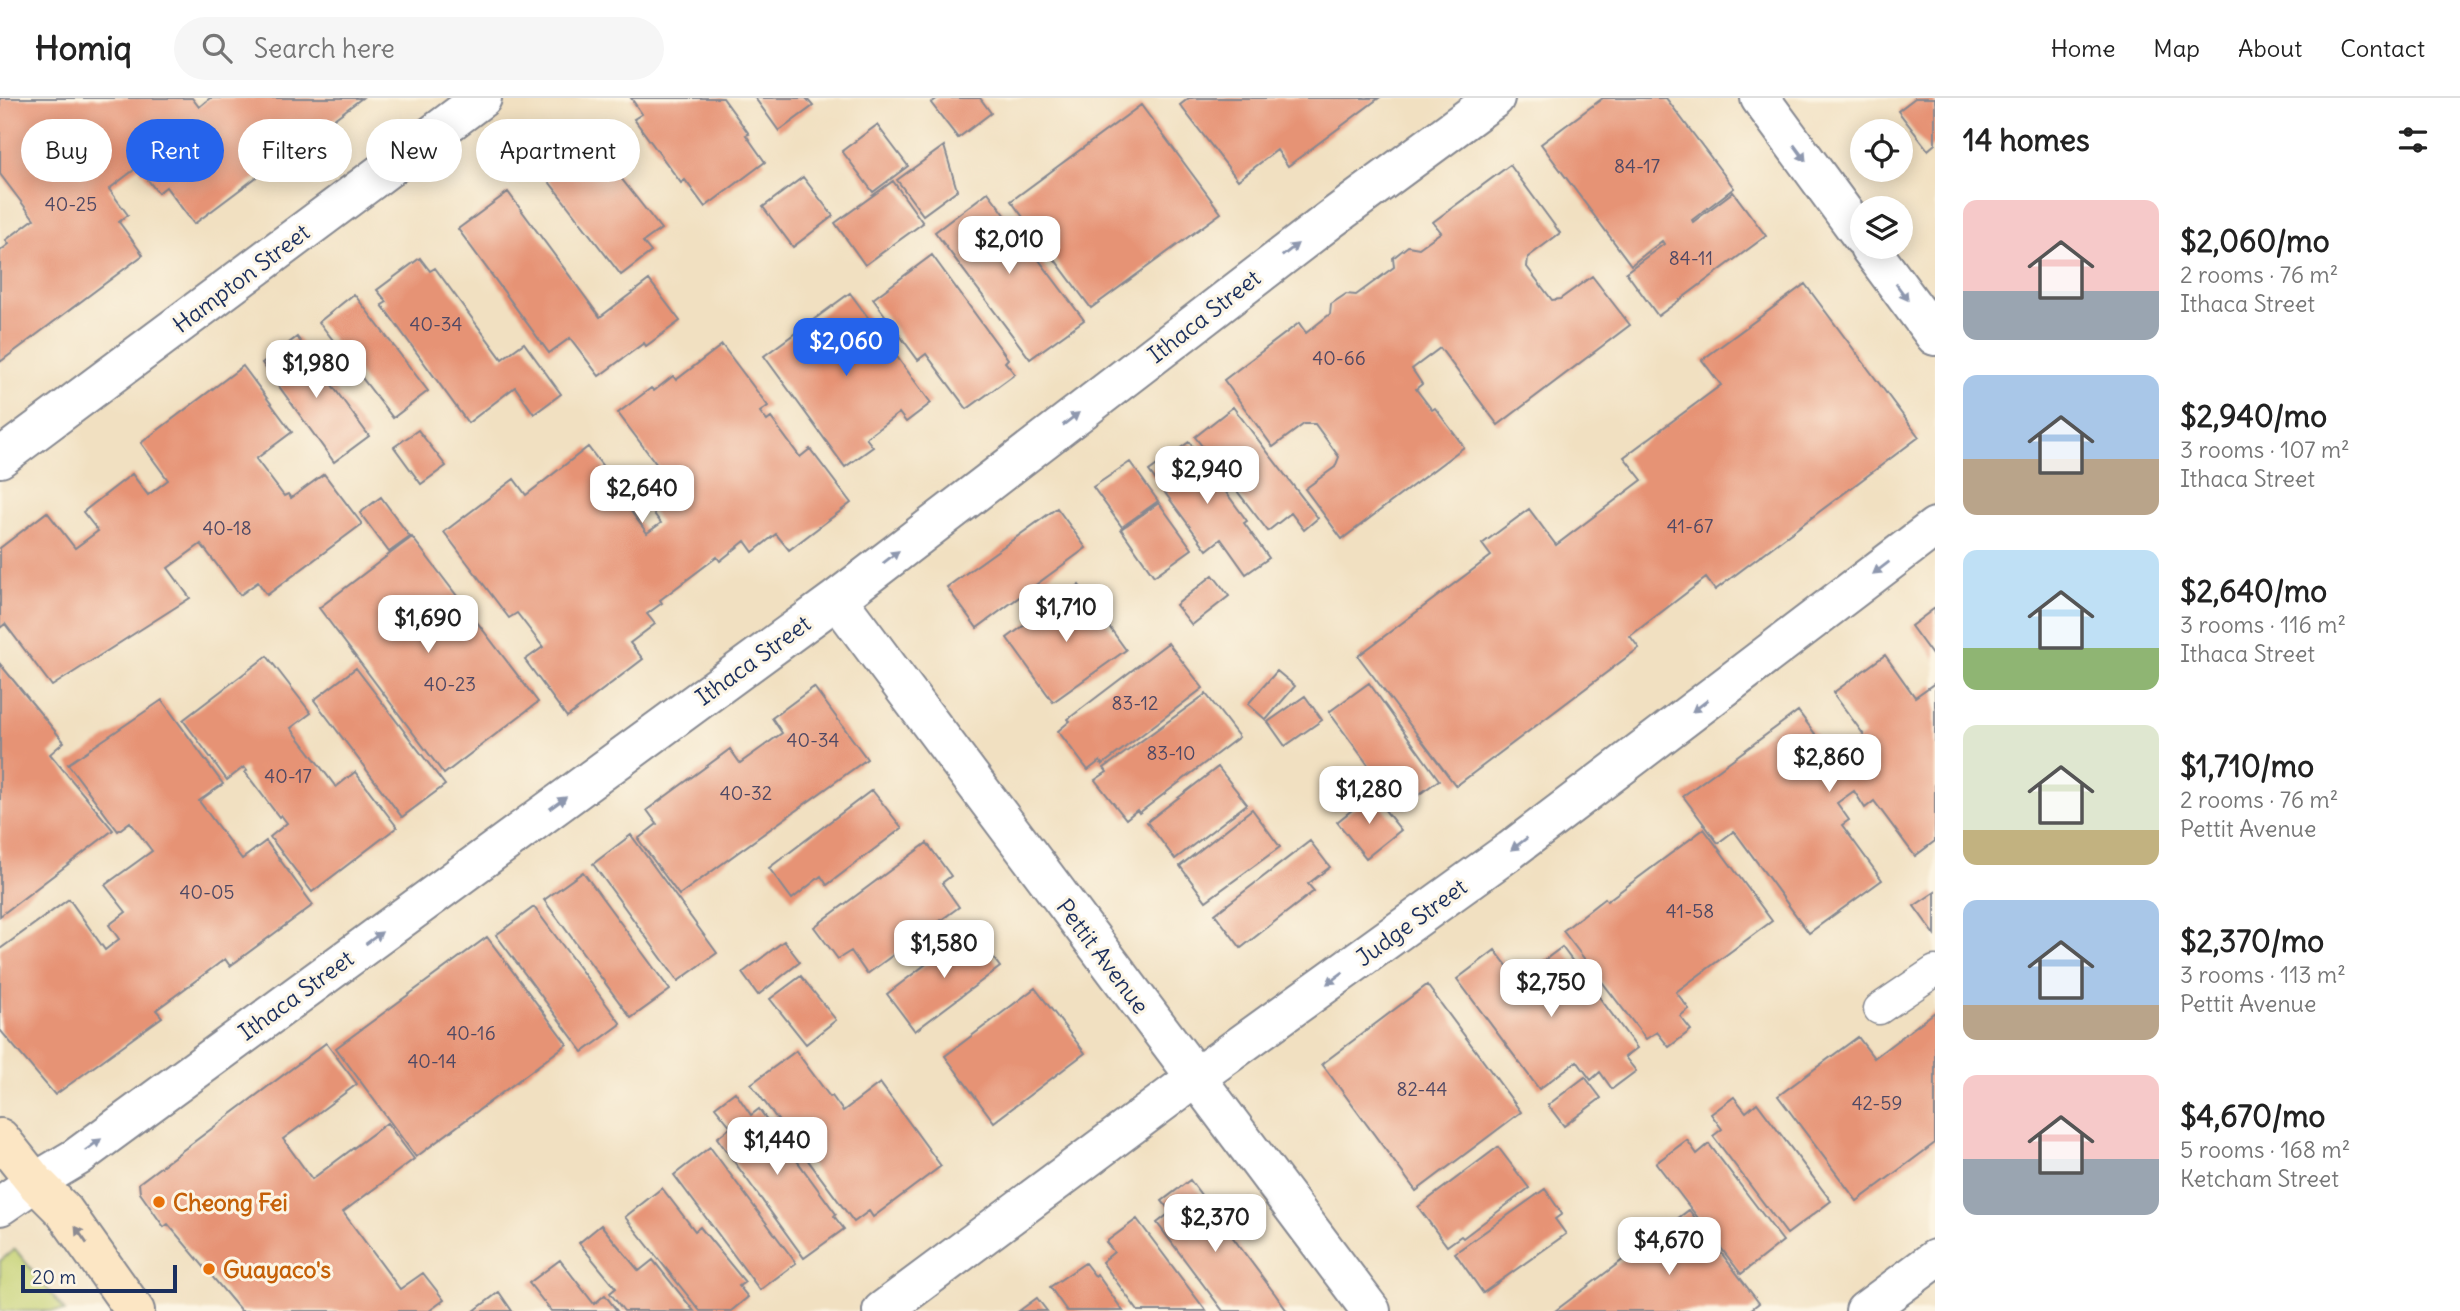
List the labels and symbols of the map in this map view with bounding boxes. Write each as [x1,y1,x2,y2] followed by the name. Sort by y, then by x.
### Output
[1793,144,1807,162] one-way arrow
[1614,154,1660,178] house number: 84-17
[45,192,97,216] house number: 40-25
[952,216,1066,276] pin: $2,010
[167,217,315,339] street label: Hampton Street
[1281,243,1300,257] one-way arrow
[1669,246,1713,270] house number: 84-11
[1142,263,1266,369] street label: Ithaca Street
[1895,282,1909,301] one-way arrow
[409,312,463,336] house number: 40-34
[789,318,903,378] pin: $2,060
[259,341,373,400] pin: $1,980
[1312,346,1366,370] house number: 40-66
[1062,412,1080,426] one-way arrow
[1150,446,1264,506] pin: $2,940
[585,466,699,525] pin: $2,640
[1667,514,1713,538] house number: 41-67
[202,516,252,540] house number: 40-18
[881,550,899,565] one-way arrow
[1871,561,1890,575] one-way arrow
[1009,584,1123,644] pin: $1,710
[371,596,485,655] pin: $1,690
[690,608,816,711] street label: Ithaca Street
[424,672,476,696] house number: 40-23
[1112,691,1158,715] house number: 83-12
[1691,699,1709,713] one-way arrow
[786,728,840,752] house number: 40-34
[1772,734,1886,794] pin: $2,860
[1146,741,1196,765] house number: 83-10
[264,764,312,788] house number: 40-17
[1312,766,1426,826] pin: $1,280
[720,781,772,805] house number: 40-32
[549,796,567,810] one-way arrow
[1510,837,1528,851] one-way arrow
[1350,872,1473,972] street label: Judge Street
[179,880,235,904] house number: 40-05
[1050,893,1156,1019] street label: Pettit Avenue
[1666,899,1714,923] house number: 41-58
[887,920,1001,980] pin: $1,580
[365,930,383,945] one-way arrow
[233,943,359,1046] street label: Ithaca Street
[1494,960,1608,1019] pin: $2,750
[1326,970,1344,984] one-way arrow
[446,1021,496,1045] house number: 40-16
[407,1049,457,1073] house number: 40-14
[1397,1077,1447,1101] house number: 82-44
[1852,1091,1902,1115] house number: 42-59
[720,1118,834,1177] pin: $1,440
[84,1139,102,1153] one-way arrow
[173,1188,288,1217] place label: Cheong Fei
[151,1194,167,1210] marker: Cheong Fei
[1158,1194,1272,1254] pin: $2,370
[1612,1218,1726,1277] pin: $4,670
[74,1226,88,1244] one-way arrow
[223,1255,331,1284] place label: Guayaco's
[201,1261,217,1277] marker: Guayaco's
[21,1262,177,1294] scale bar

